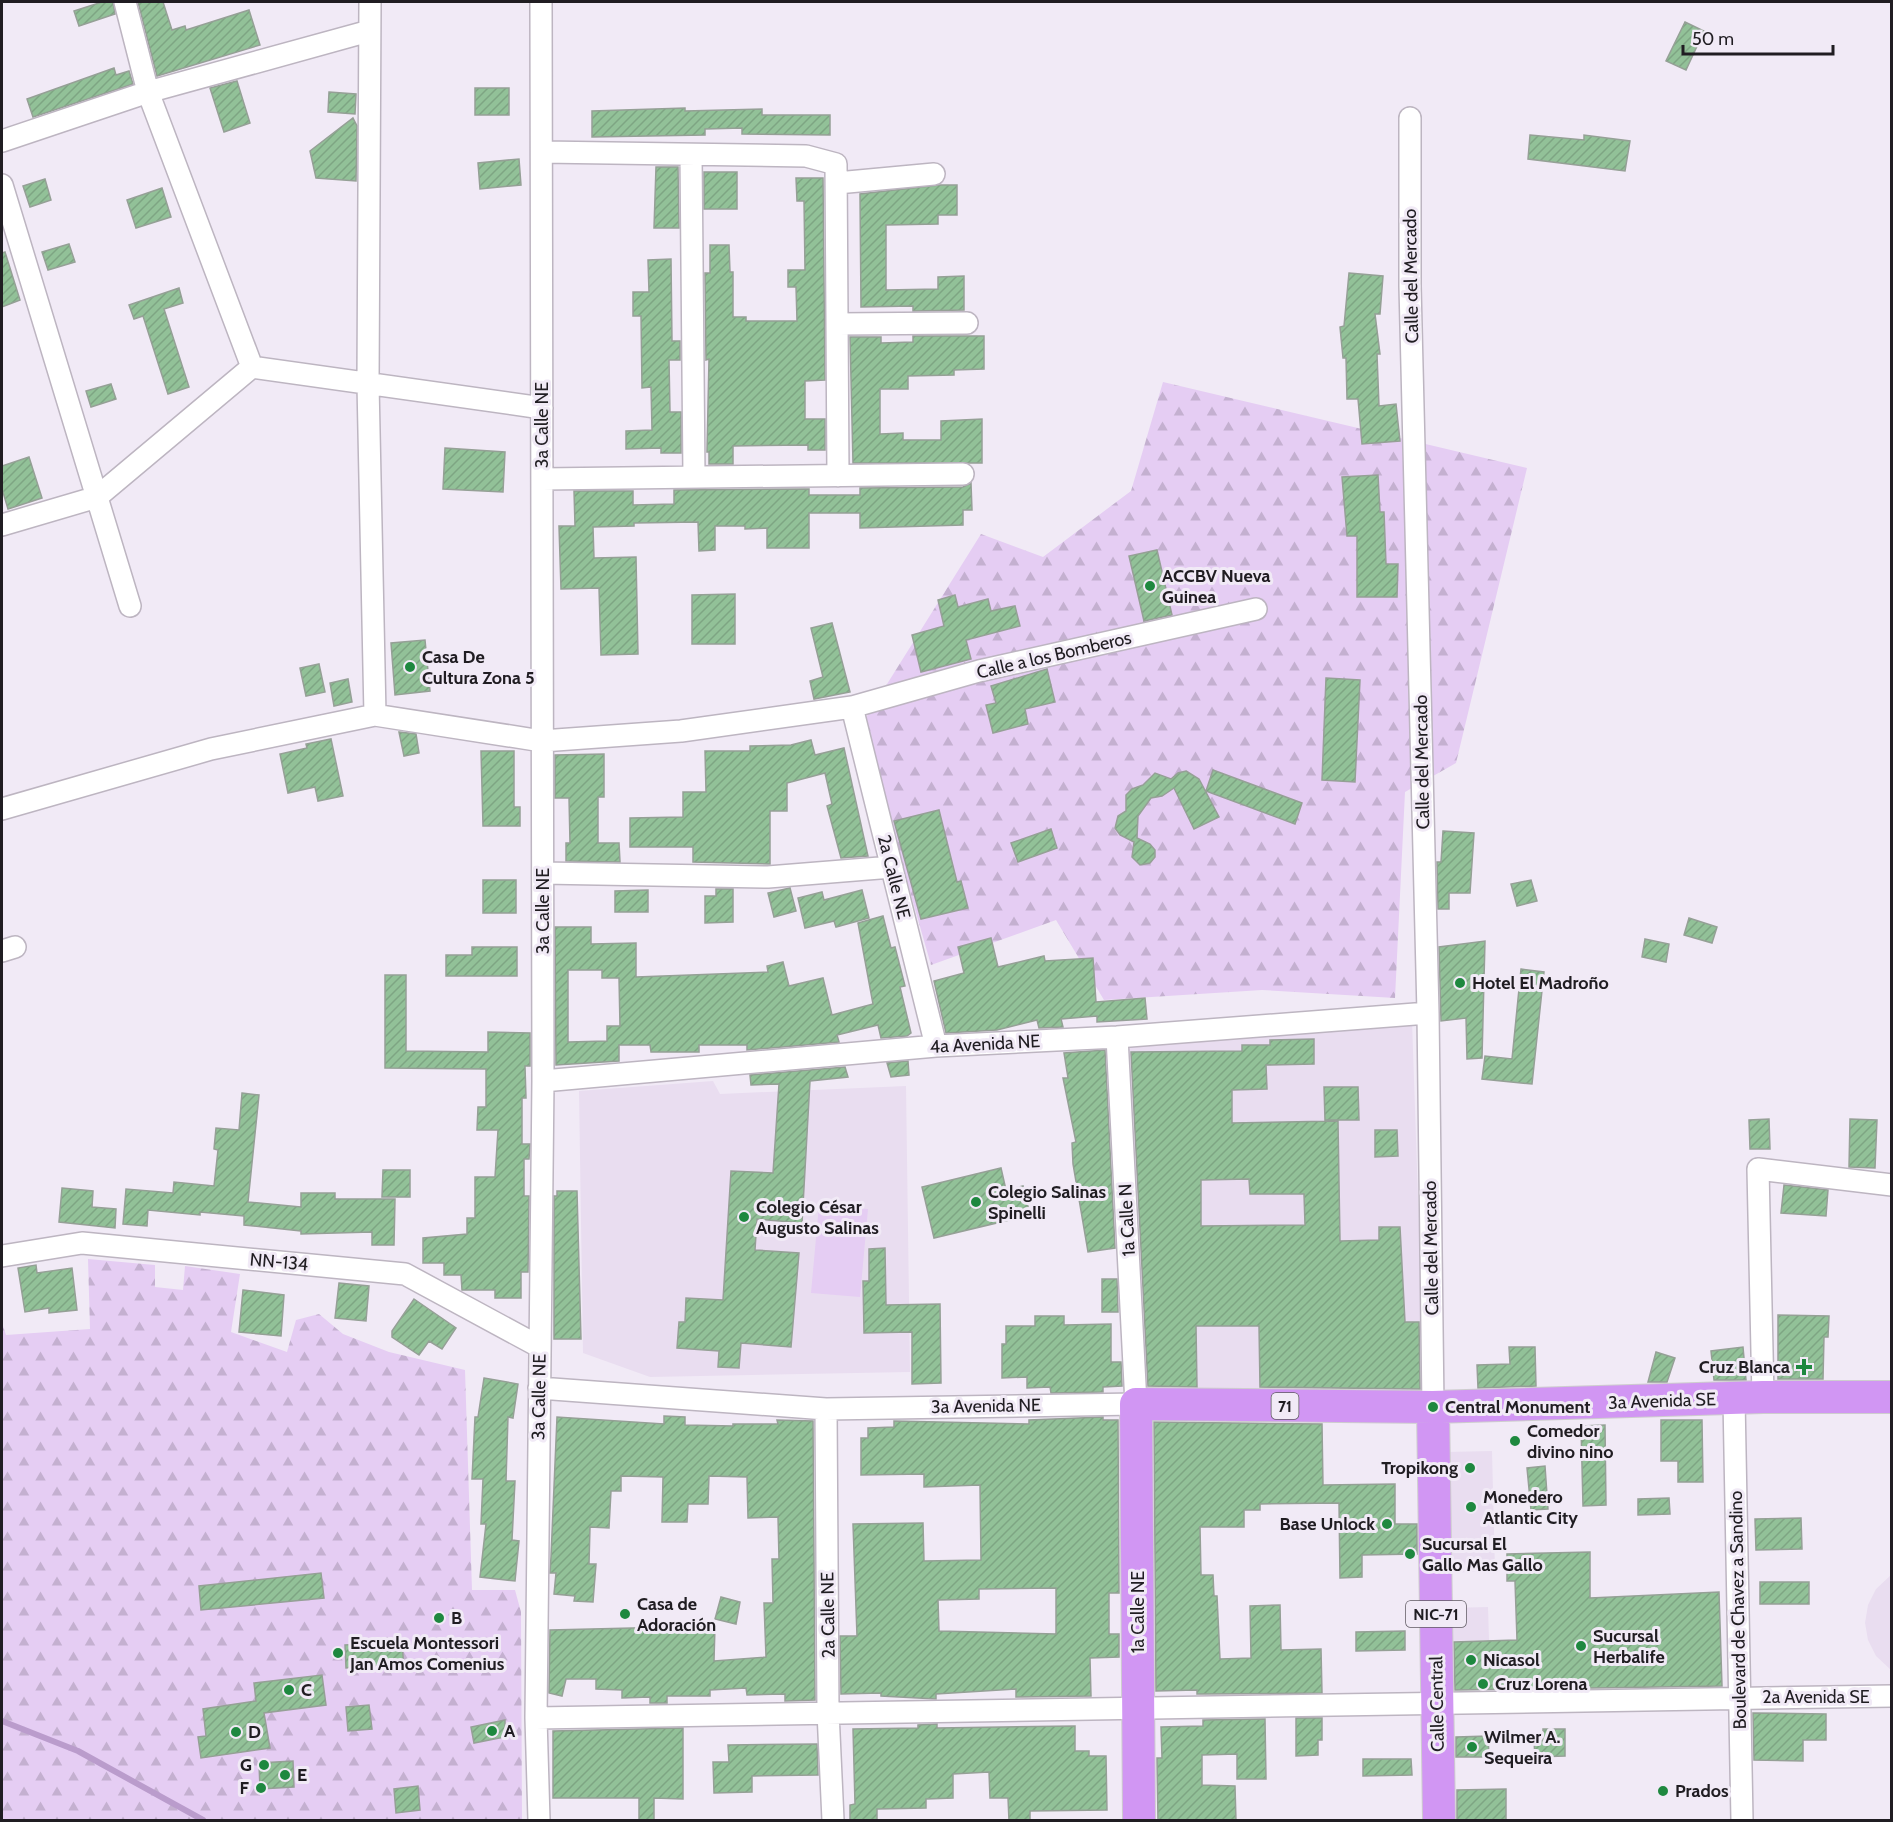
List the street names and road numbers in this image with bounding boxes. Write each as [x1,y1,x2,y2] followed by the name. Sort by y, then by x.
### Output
[1399,208,1423,344] street label: Calle del Mercado
[531,382,553,468] street label: 3a Calle NE
[974,626,1134,684] street label: Calle a los Bomberos
[1410,694,1434,830] street label: Calle del Mercado
[873,833,915,921] street label: 2a Calle NE
[532,868,554,954] street label: 3a Calle NE
[929,1030,1041,1058] street label: 4a Avenida NE
[1419,1180,1443,1316] street label: Calle del Mercado
[1114,1183,1140,1257] street label: 1a Calle N
[249,1248,309,1276] street label: NN-134
[527,1354,551,1440] street label: 3a Calle NE
[1608,1388,1716,1414] street label: 3a Avenida SE
[1272,1393,1298,1419] road number: 71
[931,1394,1041,1418] street label: 3a Avenida NE
[1725,1490,1751,1730] street label: Boulevard de Chavez a Sandino
[1127,1571,1149,1653] street label: 1a Calle NE
[816,1572,840,1658] street label: 2a Calle NE
[1406,1601,1466,1627] road number: NIC-71
[1425,1655,1449,1752] street label: Calle Central
[1762,1686,1870,1708] street label: 2a Avenida SE

